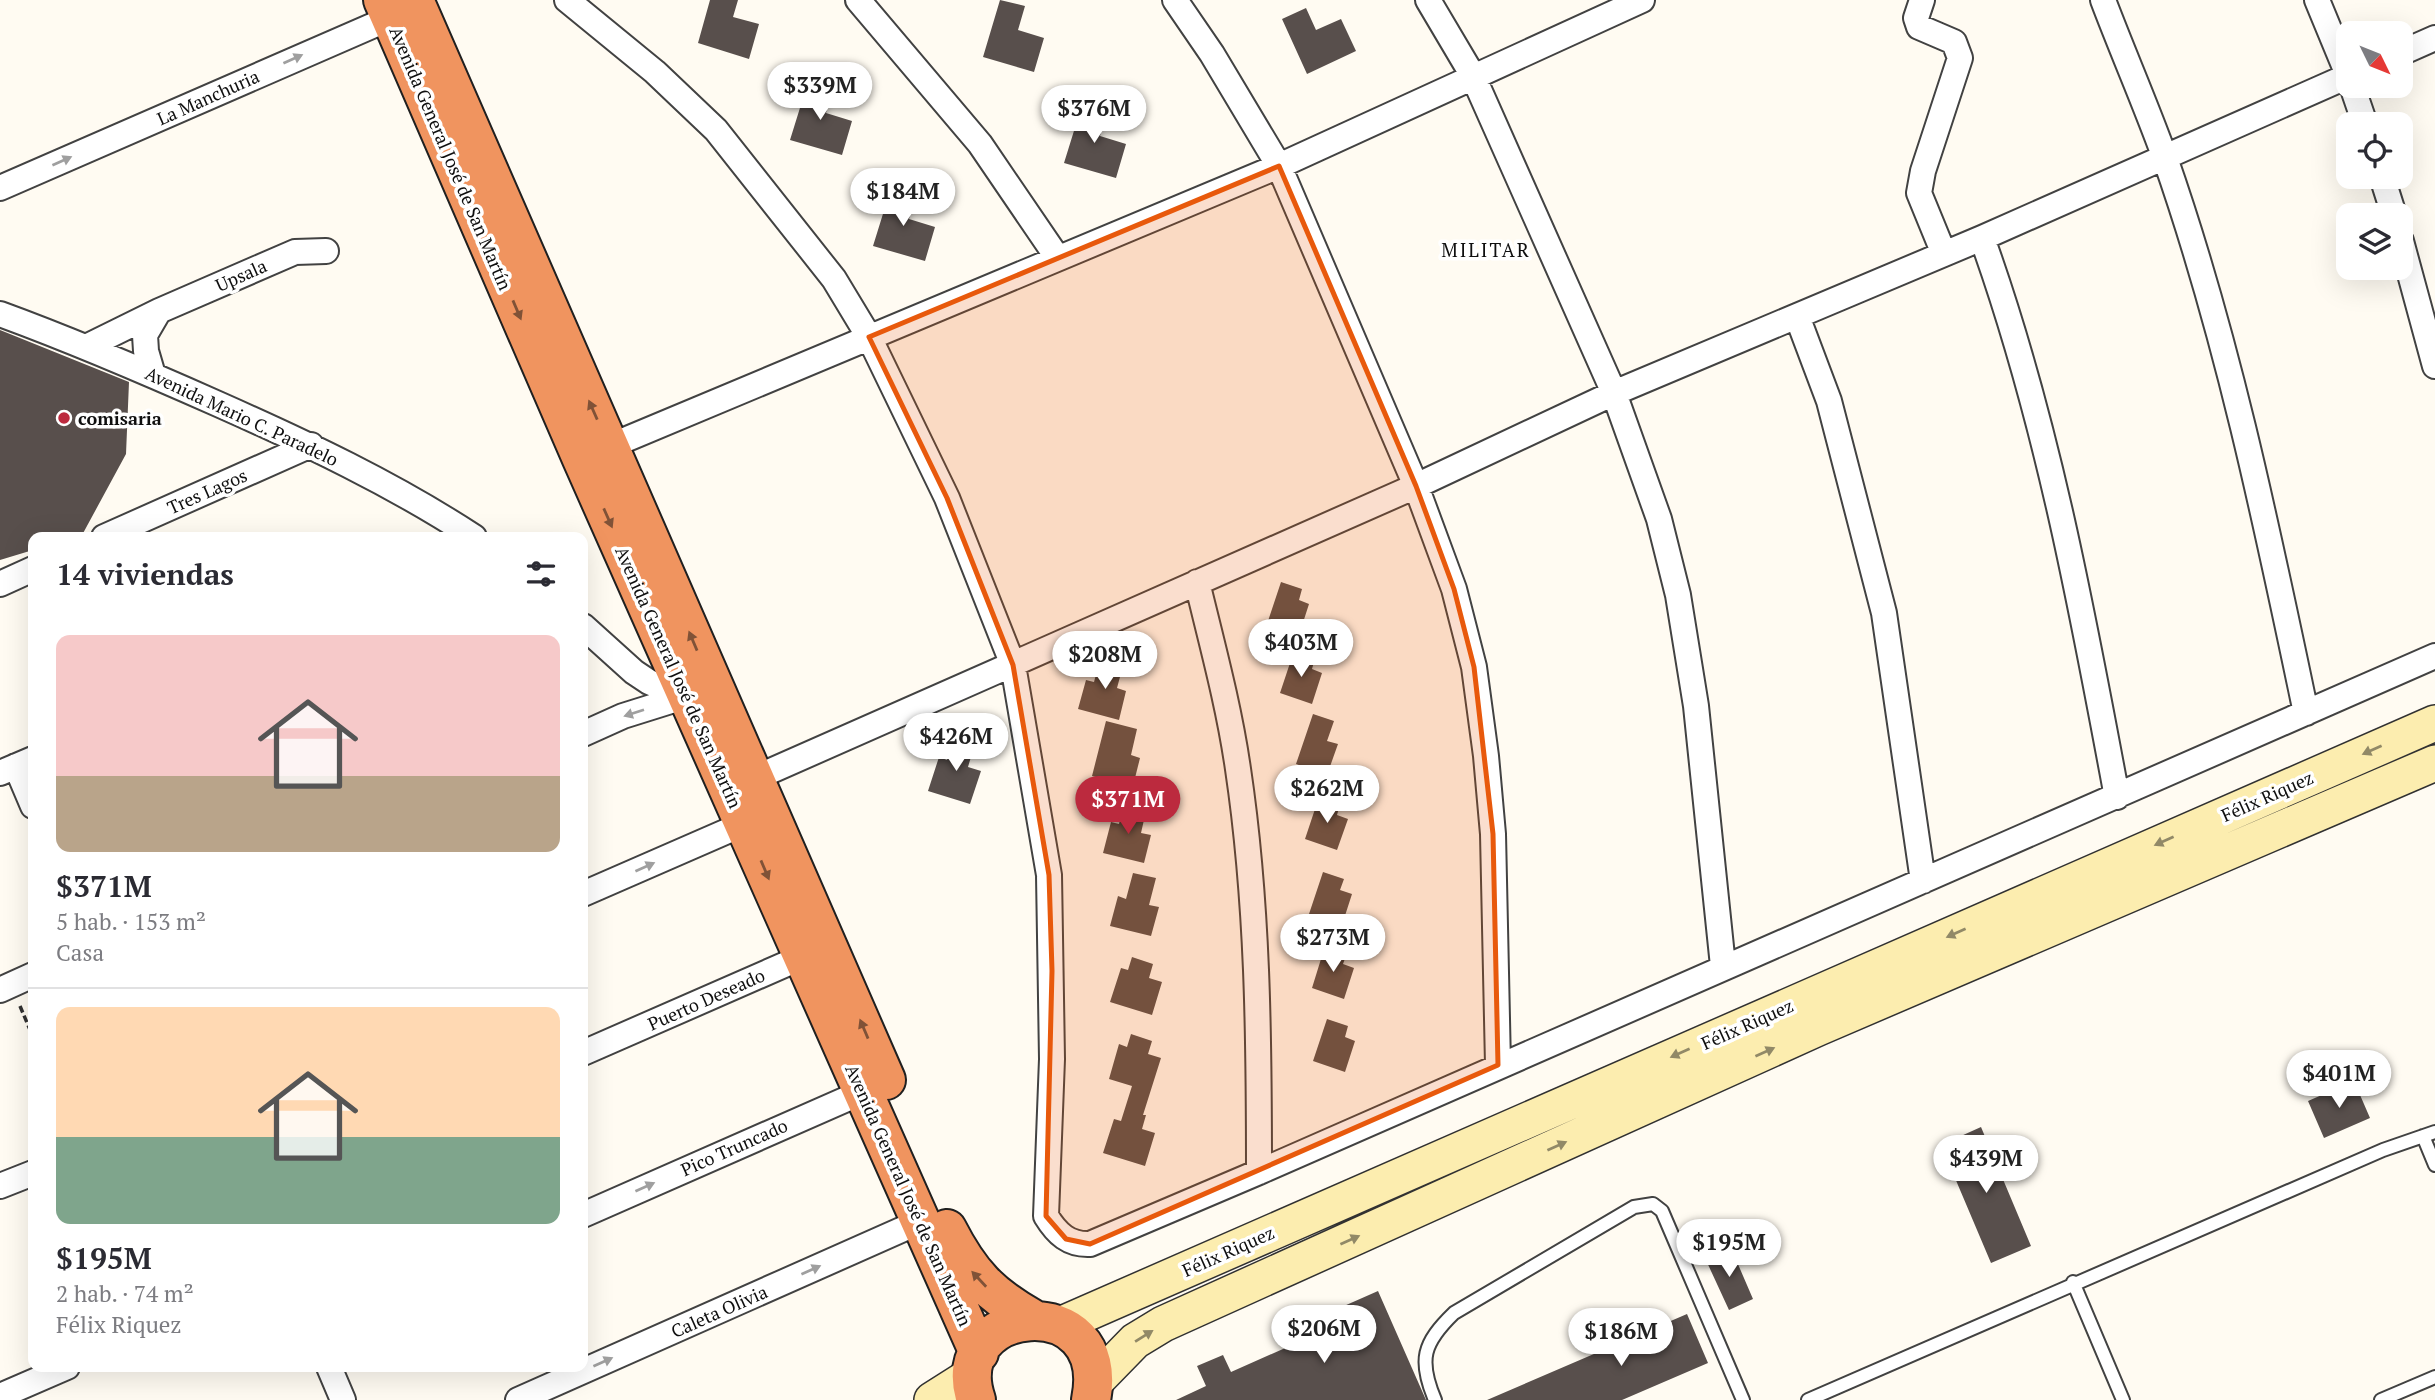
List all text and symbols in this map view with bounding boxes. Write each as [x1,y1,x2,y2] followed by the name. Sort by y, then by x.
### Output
[2336,21,2413,98] north arrow
[2336,21,2413,280] map controls
[384,22,518,294] street label: Avenida General José de San Martín
[283,53,303,65] one-way arrow
[771,62,869,122] pin: $339M
[153,64,263,130] street label: La Manchuria
[783,69,857,100] text: $339M
[1045,86,1143,145] pin: $376M
[1057,92,1131,123] text: $376M
[2336,112,2413,189] button: locate
[52,155,73,166] one-way arrow
[854,168,952,228] pin: $184M
[866,175,940,206] text: $184M
[2336,203,2413,280] button: layers
[1441,237,1531,262] district label: MILITAR
[212,253,270,297] street label: Upsala
[511,300,523,320] one-way arrow
[142,361,342,471] street label: Avenida Mario C. Paradelo
[587,400,599,420] one-way arrow
[78,406,162,430] place label: comisaria
[56,410,72,426] marker: comisaria
[163,463,251,519] street label: Tres Lagos
[603,508,614,529] one-way arrow
[610,542,748,812] street label: Avenida General José de San Martín
[56,554,234,594] text: 14 viviendas
[522,555,560,593] icon: filters
[1252,620,1350,679] pin: $403M
[1264,626,1338,657] text: $403M
[687,631,699,651] one-way arrow
[1056,632,1154,691] pin: $208M
[1068,638,1142,669] text: $208M
[245,681,371,807] icon: home
[623,708,644,719] one-way arrow
[907,714,1005,773] pin: $426M
[919,720,993,751] text: $426M
[2362,745,2383,756] one-way arrow
[2217,765,2317,827] street label: Félix Riquez
[1278,766,1376,825] pin: $262M
[1290,772,1364,803] text: $262M
[1079,776,1177,836] pin: $371M
[1091,783,1165,814] text: $371M
[2153,836,2174,847] one-way arrow
[760,860,771,881] one-way arrow
[635,861,655,873] one-way arrow
[56,866,152,906] text: $371M
[56,906,206,937] text: 5 hab. · 153 m²
[1284,914,1382,974] pin: $273M
[1296,921,1370,952] text: $273M
[1945,928,1966,939] one-way arrow
[56,937,104,968] text: Casa
[644,962,768,1036] street label: Puerto Deseado
[1697,993,1797,1055] street label: Félix Riquez
[858,1018,869,1039] one-way arrow
[1754,1046,1775,1057] one-way arrow
[1670,1047,1690,1059] one-way arrow
[2290,1050,2388,1110] pin: $401M
[245,1053,371,1179] icon: home
[2302,1057,2376,1088] text: $401M
[840,1060,978,1330] street label: Avenida General José de San Martín
[677,1113,791,1181] street label: Pico Truncado
[1937,1136,2035,1195] pin: $439M
[1547,1140,1567,1152] one-way arrow
[1949,1142,2023,1173] text: $439M
[635,1181,655,1193] one-way arrow
[1178,1220,1278,1282] street label: Félix Riquez
[1680,1220,1778,1279] pin: $195M
[1692,1226,1766,1257] text: $195M
[1340,1234,1360,1246] one-way arrow
[56,1238,152,1278] text: $195M
[801,1264,821,1276] one-way arrow
[971,1271,987,1288] one-way arrow
[56,1278,194,1309] text: 2 hab. · 74 m²
[667,1279,771,1343] street label: Caleta Olivia
[1275,1306,1373,1365] pin: $206M
[1572,1308,1670,1368] pin: $186M
[56,1309,181,1340] text: Félix Riquez
[1287,1312,1361,1343] text: $206M
[1584,1315,1658,1346] text: $186M
[1134,1329,1154,1342] one-way arrow
[593,1356,613,1368] one-way arrow

